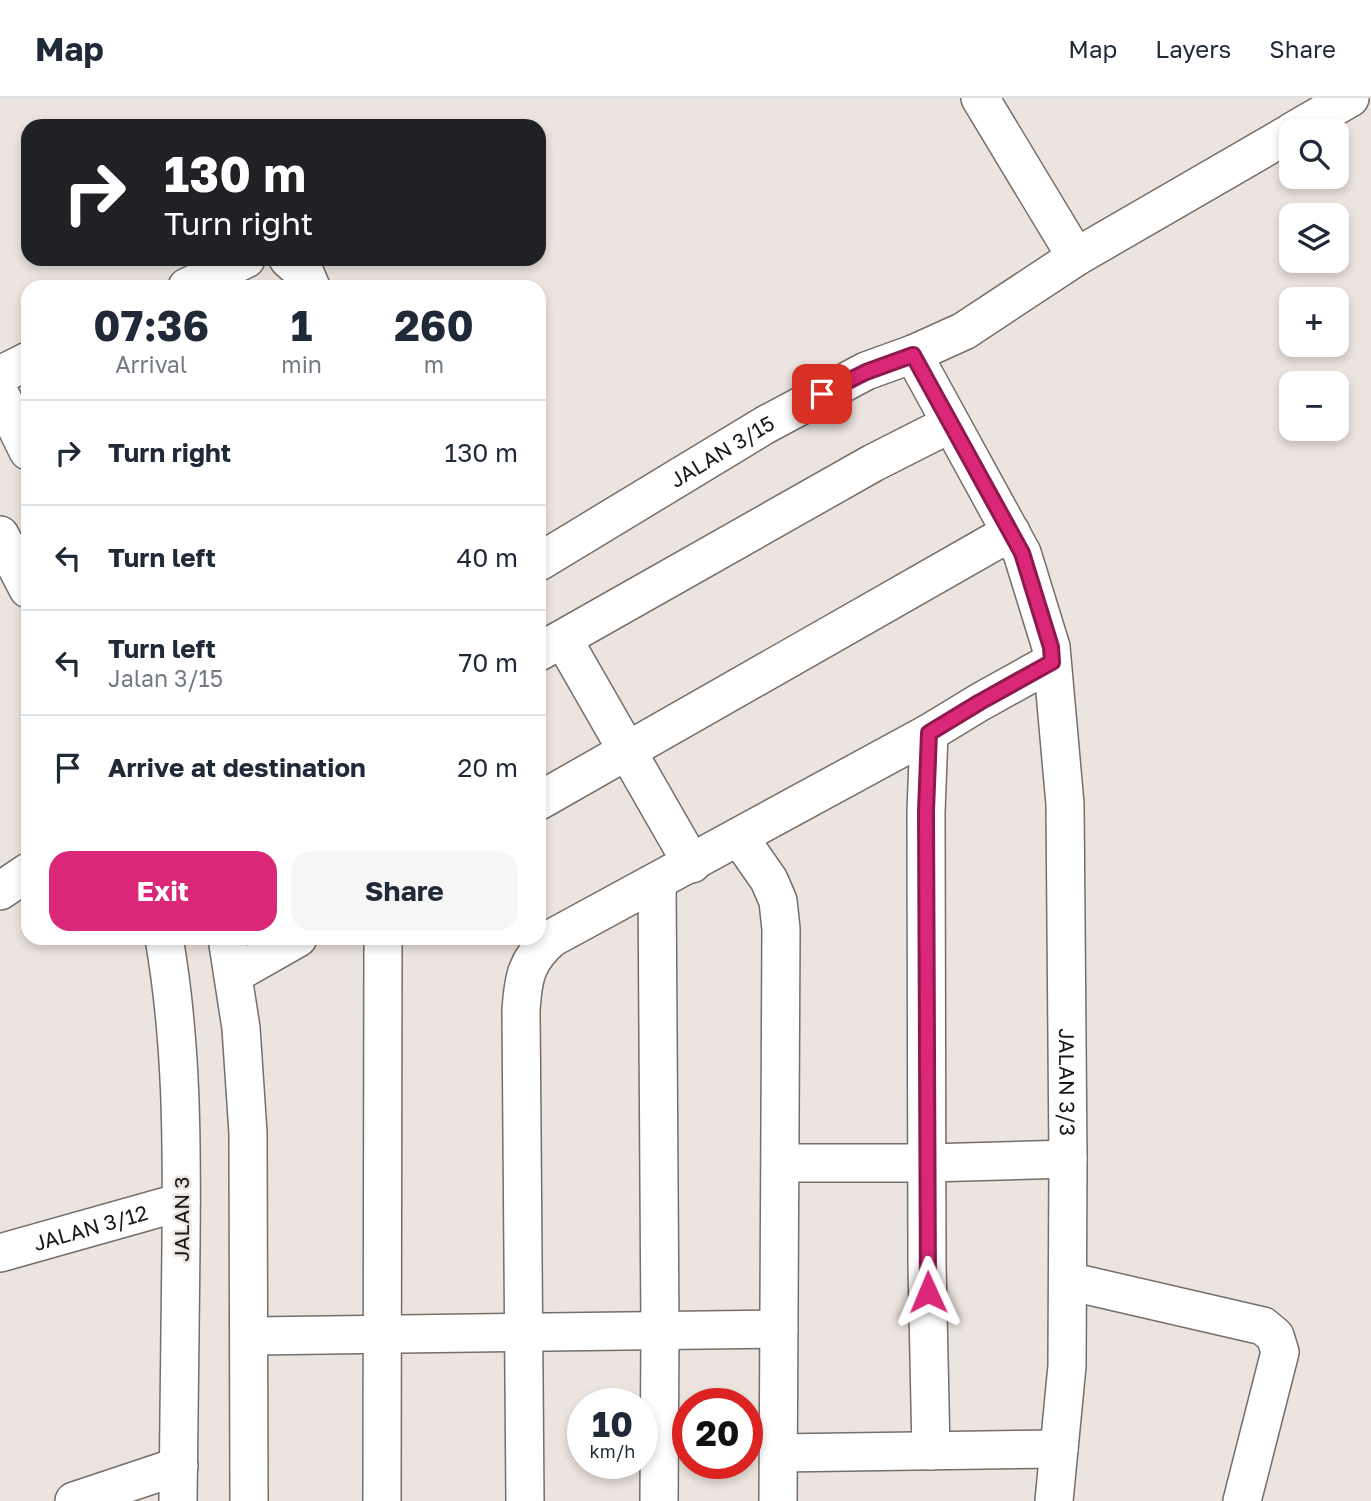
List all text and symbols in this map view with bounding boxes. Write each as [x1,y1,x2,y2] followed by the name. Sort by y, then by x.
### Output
[35,29,104,68] text: Map
[1068,34,1117,63] text: Map
[1155,34,1231,63] text: Layers
[1269,34,1336,63] text: Share
[1279,119,1349,441] map controls
[1279,119,1349,189] button: search
[164,144,306,203] text: 130 m
[49,147,140,238] icon: right
[1279,203,1349,273] button: layers
[164,204,313,242] text: Turn right
[1279,287,1349,357] button: +
[93,300,209,350] text: 07:36
[291,300,312,350] text: 1
[394,300,474,350] text: 260
[115,350,187,378] text: Arrival
[281,350,322,378] text: min
[424,350,444,378] text: m
[792,364,852,424] pin
[1279,371,1349,441] button: −
[803,375,841,413] icon: arrive
[665,409,779,493] street label: JALAN 3/15
[49,434,87,472] icon: right
[108,437,231,468] text: Turn right
[445,437,518,468] text: 130 m
[49,539,87,577] icon: left
[108,542,216,573] text: Turn left
[457,542,518,573] text: 40 m
[108,633,216,664] text: Turn left
[49,644,87,682] icon: left
[459,647,518,678] text: 70 m
[108,664,223,692] text: Jalan 3/15
[49,749,87,787] icon: arrive
[108,752,366,783] text: Arrive at destination
[457,752,518,783] text: 20 m
[49,851,277,931] button: Exit
[291,851,518,931] button: Share
[1054,1028,1081,1136] street label: JALAN 3/3
[168,1176,194,1262] street label: JALAN 3
[30,1199,151,1256] street label: JALAN 3/12
[891,1255,965,1329] position arrow
[672,1388,763,1479] speed limit sign: 20
[592,1403,633,1445] text: 10
[590,1440,635,1462] text: km/h

